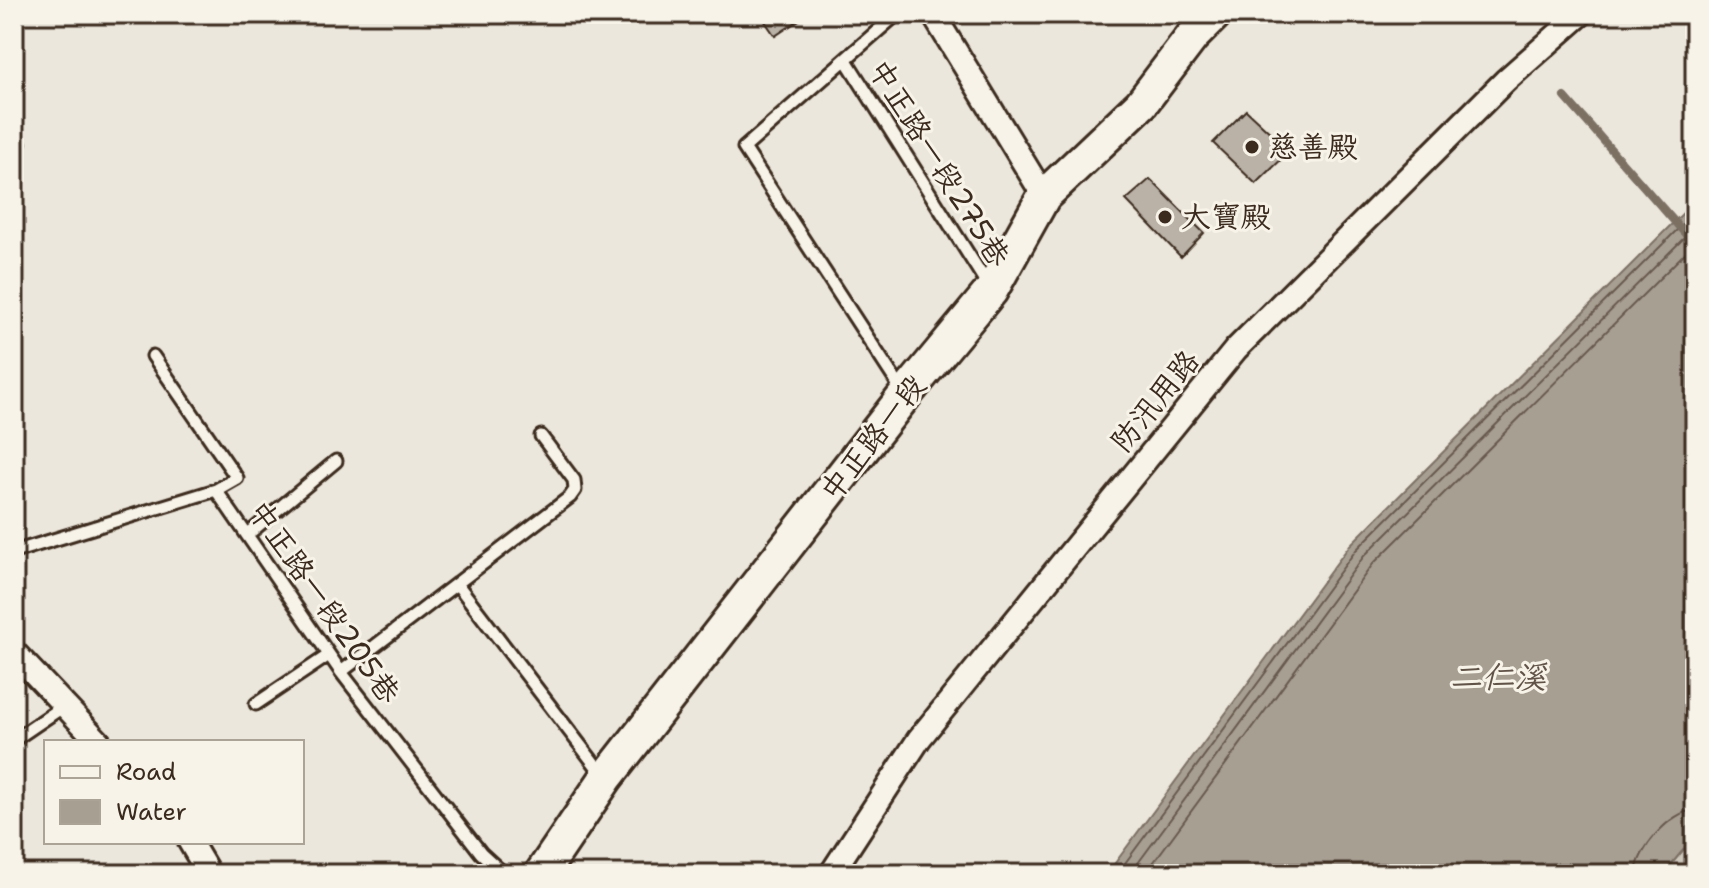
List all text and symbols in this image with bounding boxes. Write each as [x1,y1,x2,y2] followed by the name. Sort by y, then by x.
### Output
[859,51,1020,274] street label: 中正路一段275巷
[1268,126,1358,167] place label: 慈善殿
[1243,138,1261,156] marker: 慈善殿
[1181,196,1271,237] place label: 大寶殿
[1156,208,1174,226] marker: 大寶殿
[1101,341,1208,460] street label: 防汛用路
[810,366,935,509] street label: 中正路一段
[239,492,410,711] street label: 中正路一段205巷
[1450,655,1548,698] water label: 二仁溪
[44,740,304,844] legend
[116,756,176,788] text: Road
[116,796,187,828] text: Water

